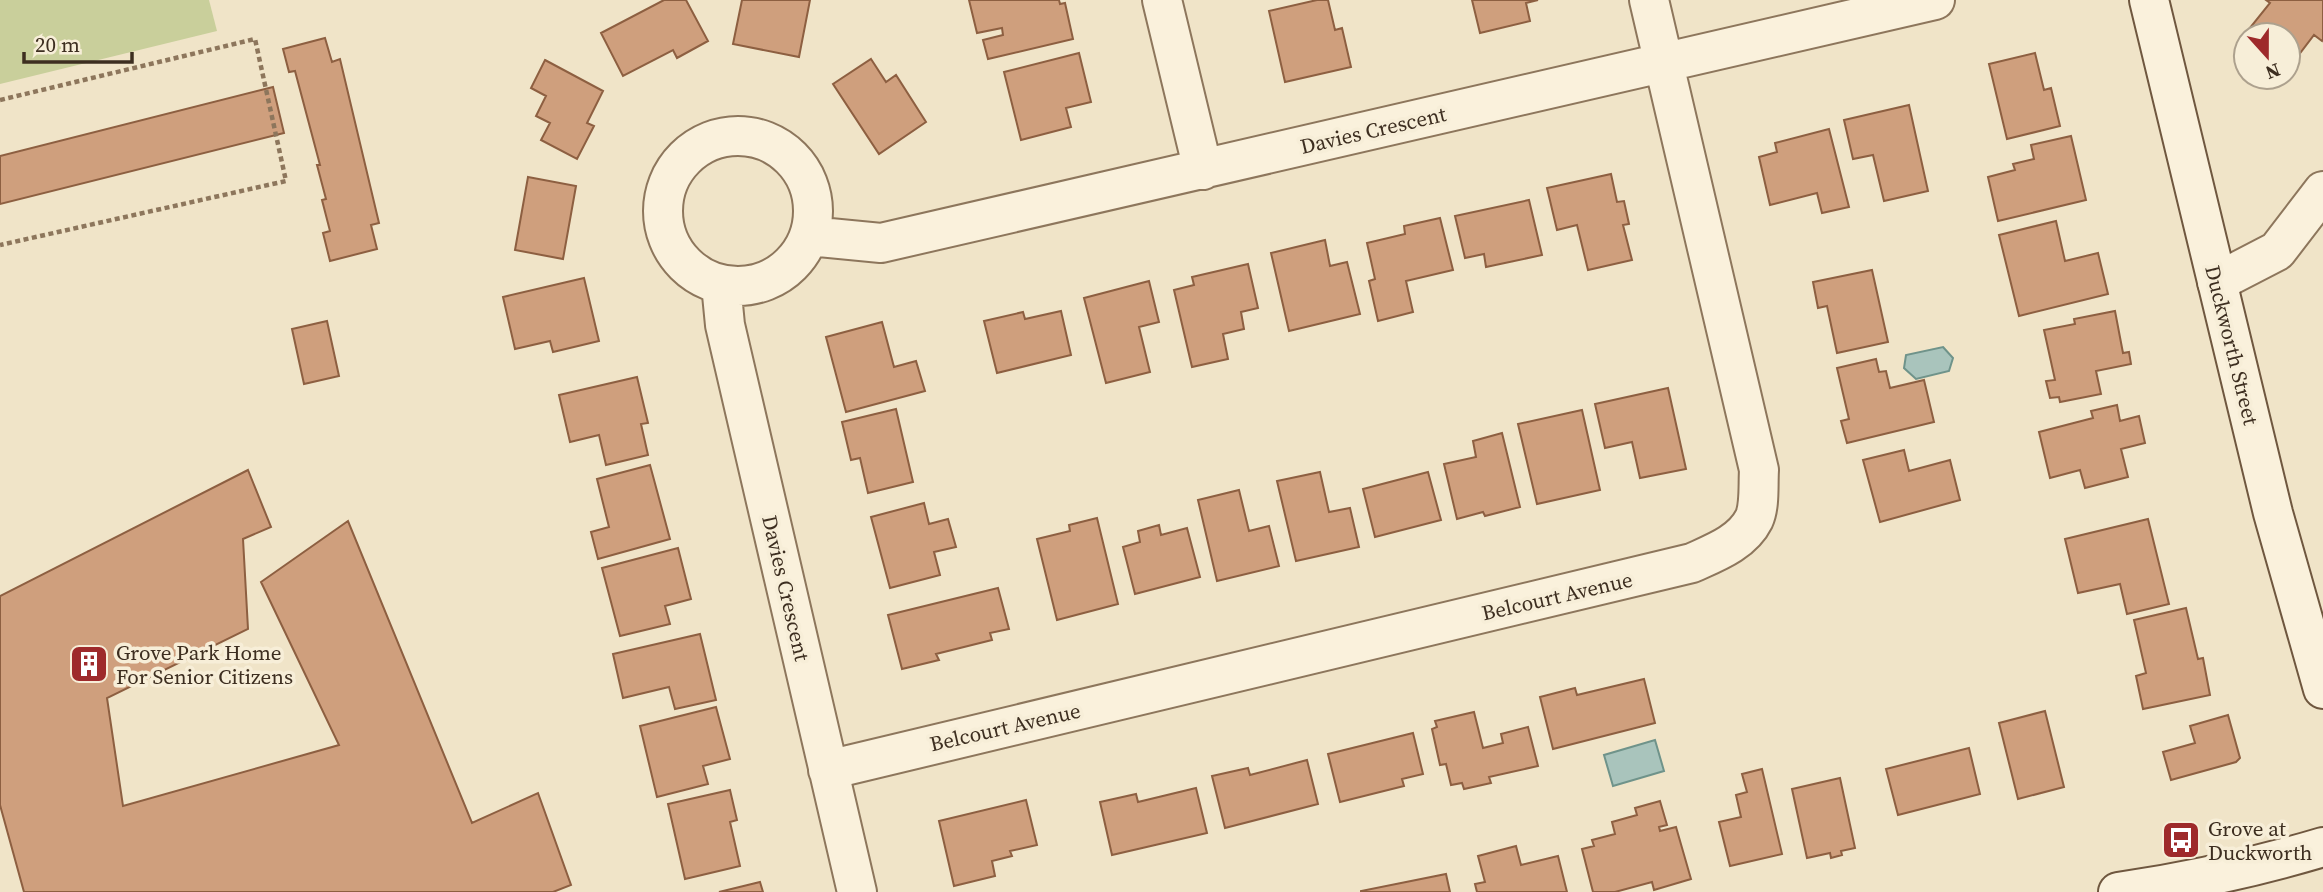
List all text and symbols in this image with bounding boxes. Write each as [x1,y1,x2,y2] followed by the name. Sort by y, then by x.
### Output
[24,21,133,65] scale bar
[2232,21,2302,91] north arrow
[35,30,80,59] text: 20 m
[2262,57,2284,87] text: N
[1297,99,1449,161] street label: Davies Crescent
[2198,262,2266,428] street label: Duckworth Street
[755,512,817,664] street label: Davies Crescent
[1479,565,1635,627] street label: Belcourt Avenue
[116,638,293,691] place label: Grove Park Home For Senior Citizens
[68,643,110,685] building icon: Grove Park Home For Senior Citizens
[927,696,1083,758] street label: Belcourt Avenue
[2208,814,2312,867] place label: Grove at Duckworth
[2160,819,2202,861] bus stop icon: Grove at Duckworth

